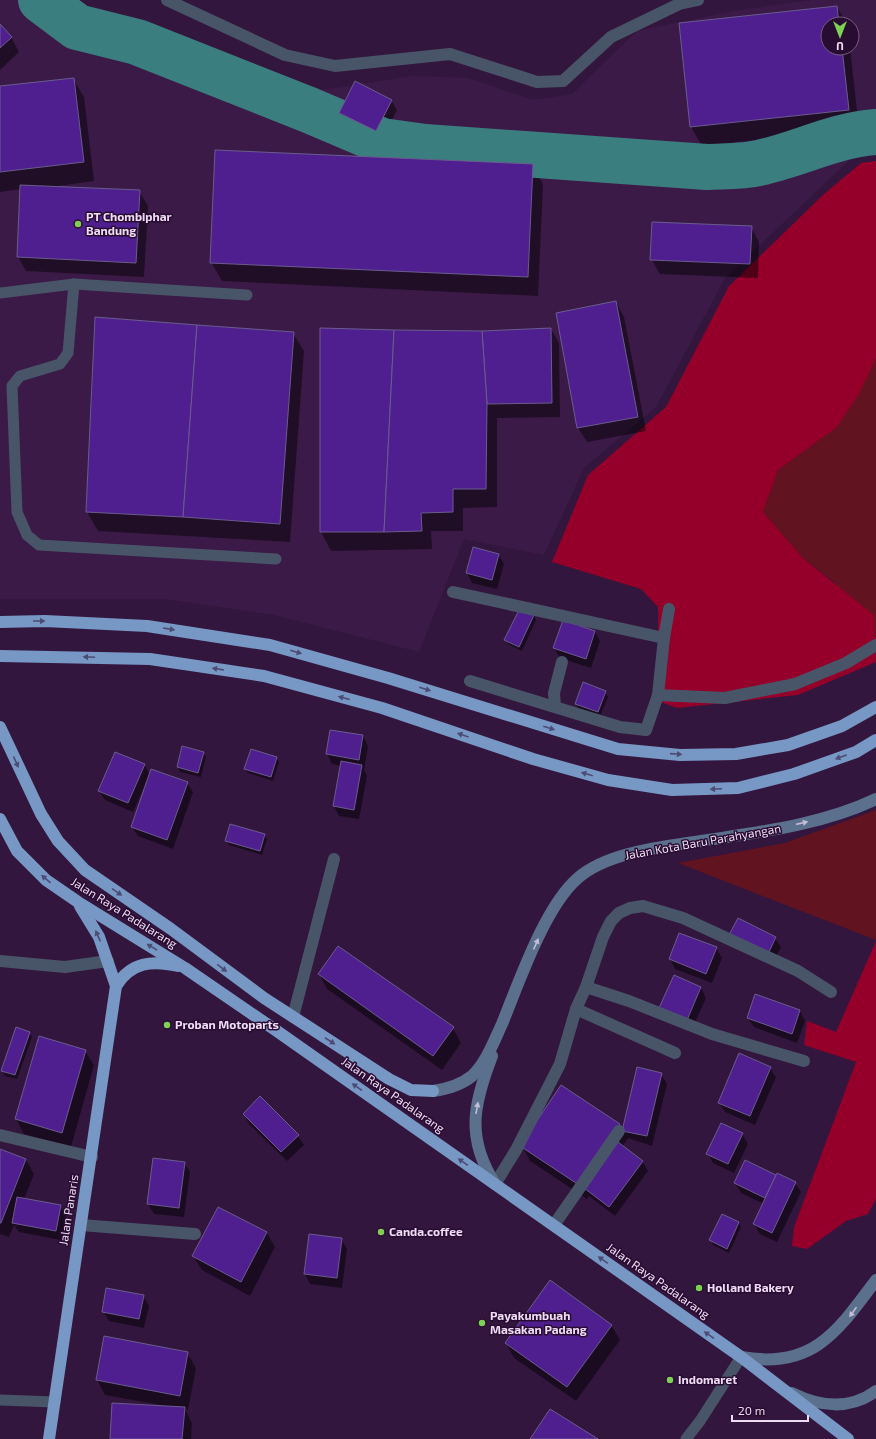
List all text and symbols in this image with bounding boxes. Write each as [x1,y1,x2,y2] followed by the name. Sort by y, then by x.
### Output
[820,16,860,56] north arrow
[836,40,844,53] text: U
[86,209,172,237] place label: PT Chombiphar Bandung
[73,219,83,229] marker: PT Chombiphar Bandung
[33,618,46,624] one-way arrow
[163,626,175,632] one-way arrow
[291,649,303,655] one-way arrow
[82,654,95,660] one-way arrow
[212,666,224,672] one-way arrow
[419,686,431,692] one-way arrow
[338,695,350,701] one-way arrow
[544,725,556,731] one-way arrow
[457,732,469,738] one-way arrow
[670,751,682,758] one-way arrow
[835,755,847,761] one-way arrow
[13,757,19,768] one-way arrow
[581,771,593,777] one-way arrow
[709,786,722,792] one-way arrow
[624,820,782,862] street label: Jalan Kota Baru Parahyangan
[796,820,808,826] one-way arrow
[69,874,180,951] street label: Jalan Raya Padalarang
[41,875,51,884] one-way arrow
[112,888,122,896] one-way arrow
[95,929,101,941] one-way arrow
[533,939,539,950] one-way arrow
[146,944,158,951] one-way arrow
[217,964,228,972] one-way arrow
[175,1017,279,1031] place label: Proban Motoparts
[162,1020,172,1030] marker: Proban Motoparts
[325,1037,335,1045] one-way arrow
[339,1053,448,1135] street label: Jalan Raya Padalarang
[352,1083,362,1091] one-way arrow
[474,1102,480,1114] one-way arrow
[458,1158,469,1166] one-way arrow
[56,1173,81,1246] street label: Jalan Panaris
[389,1224,463,1238] place label: Canda.coffee
[376,1227,386,1237] marker: Canda.coffee
[604,1239,713,1321] street label: Jalan Raya Padalarang
[598,1256,608,1264] one-way arrow
[707,1280,794,1295] place label: Holland Bakery
[694,1283,704,1293] marker: Holland Bakery
[849,1306,857,1317] one-way arrow
[490,1308,587,1336] place label: Payakumbuah Masakan Padang
[477,1318,487,1328] marker: Payakumbuah Masakan Padang
[704,1331,714,1339] one-way arrow
[678,1372,737,1386] place label: Indomaret
[665,1375,675,1385] marker: Indomaret
[732,1397,808,1423] scale bar
[738,1403,765,1417] text: 20 m

